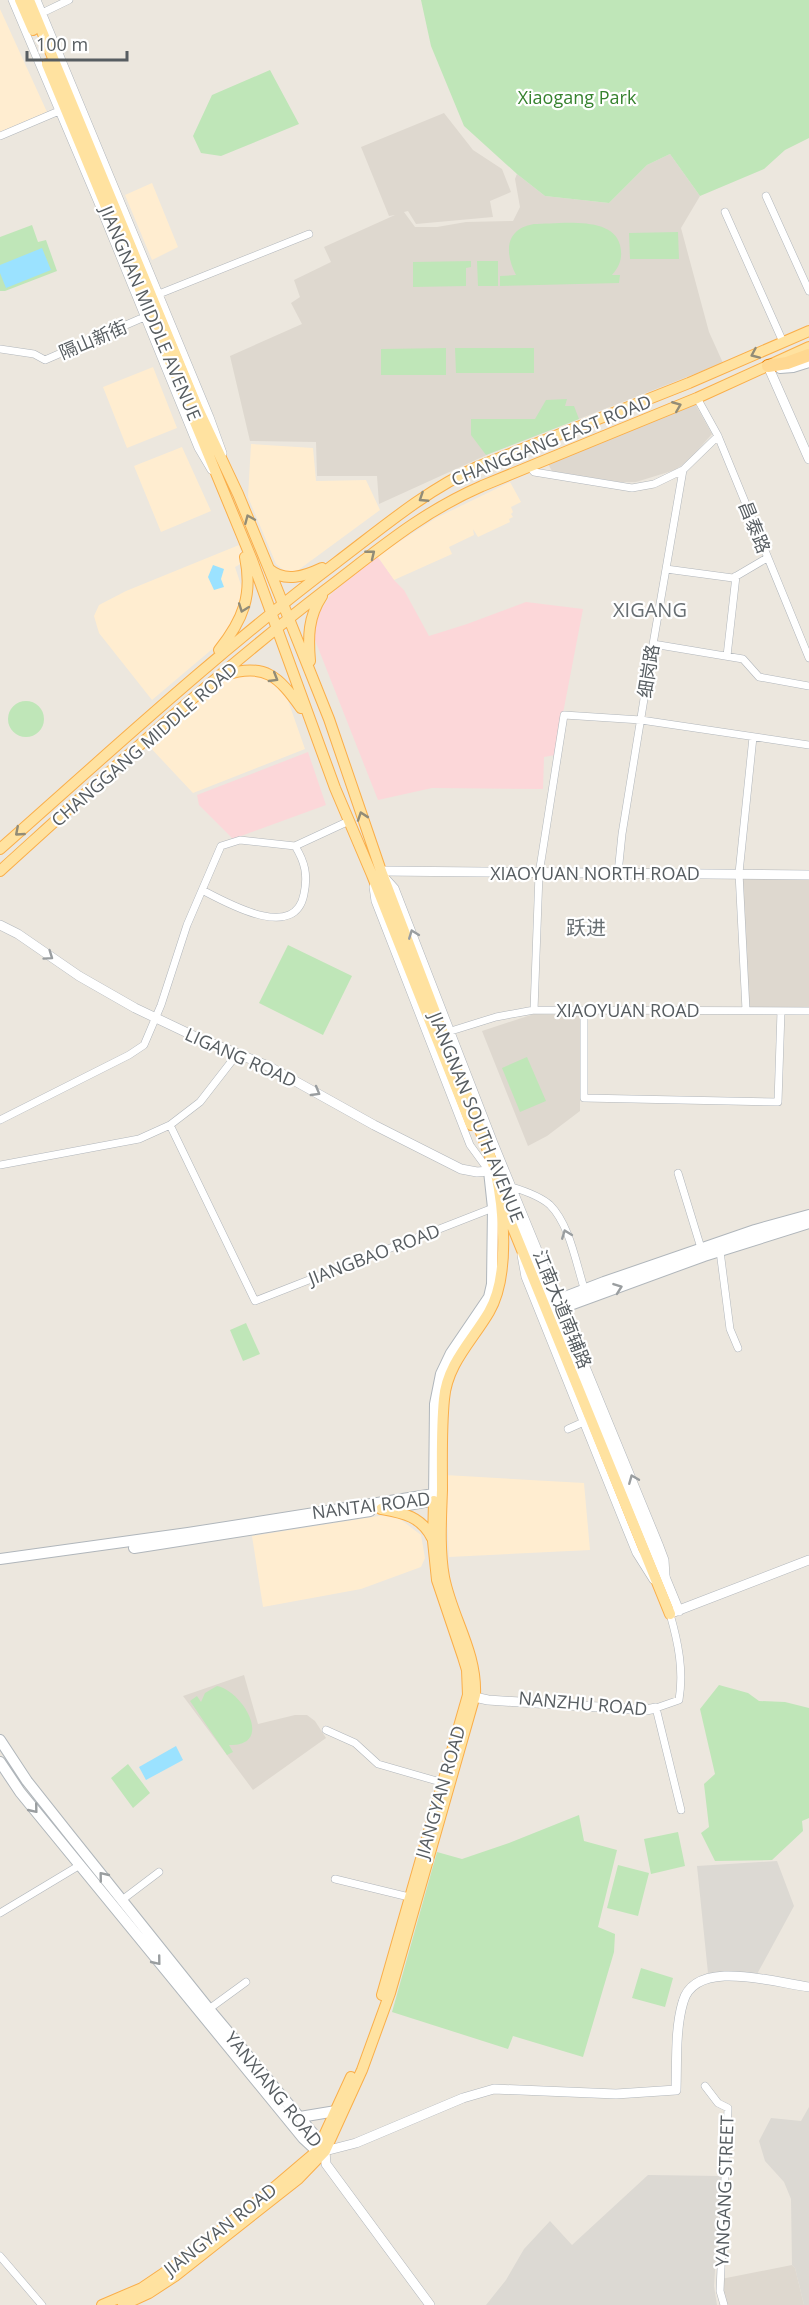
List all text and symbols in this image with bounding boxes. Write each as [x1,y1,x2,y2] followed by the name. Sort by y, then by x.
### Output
[27,24,128,62] scale bar
[36,32,88,56] text: 100 m
[518,85,637,109] park label: Xiaogang Park
[94,200,207,424] street label: JIANGNAN MIDDLE AVENUE
[55,314,131,364] street label: 隔山新街
[751,347,762,359] one-way arrow
[447,389,655,491] street label: CHANGGANG EAST ROAD
[671,401,682,413] one-way arrow
[418,490,429,501] one-way arrow
[734,497,776,557] street label: 昌泰路
[244,514,256,525] one-way arrow
[364,550,375,561] one-way arrow
[613,596,687,623] district label: XIGANG
[238,602,251,613] one-way arrow
[632,642,664,700] street label: 细岗路
[46,656,242,832] street label: CHANGGANG MIDDLE ROAD
[267,670,278,681] one-way arrow
[357,811,369,822] one-way arrow
[15,825,26,836] one-way arrow
[490,861,700,885] street label: XIAOYUAN NORTH ROAD
[566,914,606,941] district label: 跃进
[407,929,420,940] one-way arrow
[43,949,54,960] one-way arrow
[556,998,700,1022] street label: XIAOYUAN ROAD
[423,1006,530,1226] street label: JIANGNAN SOUTH AVENUE
[181,1022,301,1092] street label: LIGANG ROAD
[310,1085,320,1096] one-way arrow
[303,1218,443,1291] street label: JIANGBAO ROAD
[560,1229,573,1239] one-way arrow
[528,1246,598,1372] street label: 江南大道南辅路
[612,1282,622,1295] one-way arrow
[628,1474,640,1485] one-way arrow
[310,1486,432,1524] street label: NANTAI ROAD
[517,1685,649,1721] street label: NANZHU ROAD
[409,1723,470,1863] street label: JIANGYAN ROAD
[27,1802,38,1813] one-way arrow
[99,1872,110,1883] one-way arrow
[150,1954,161,1965] one-way arrow
[220,2026,328,2152] street label: YANXIANG ROAD
[709,2115,739,2267] street label: YANGANG STREET
[157,2177,281,2282] street label: JIANGYAN ROAD

